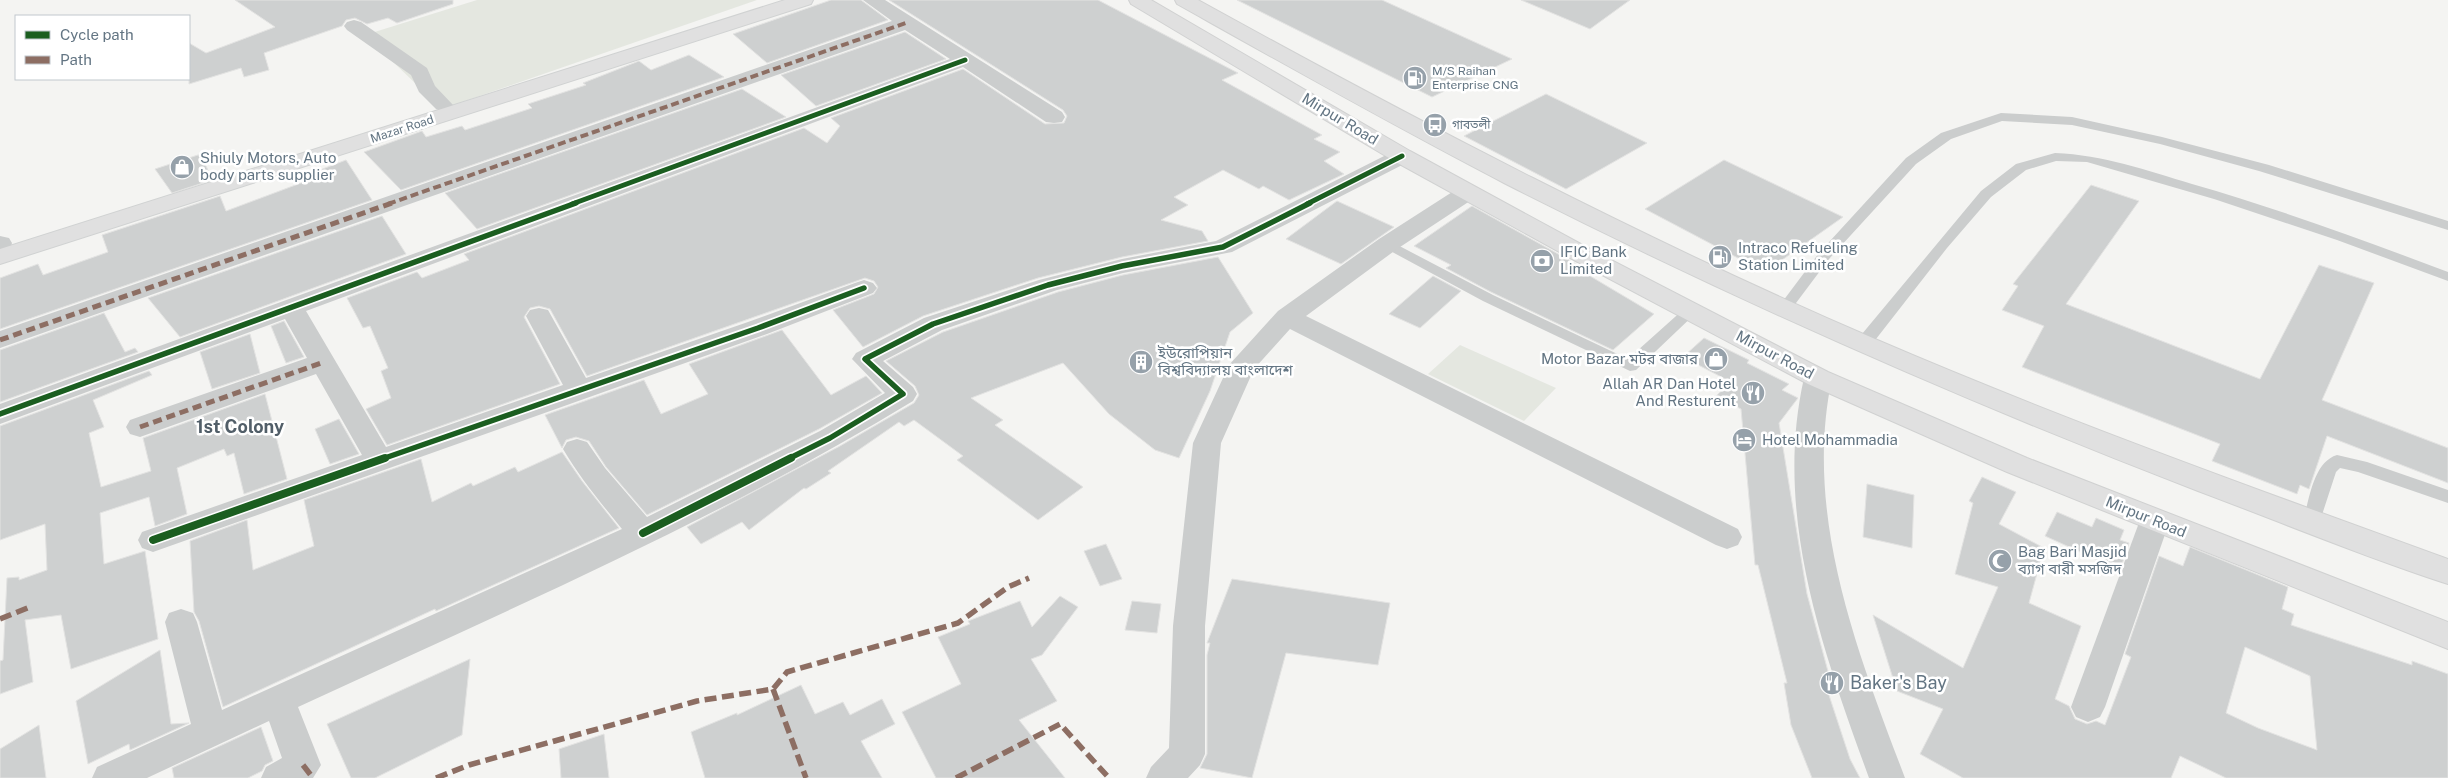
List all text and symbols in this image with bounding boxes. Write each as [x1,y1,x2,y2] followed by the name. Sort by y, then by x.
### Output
[15,15,190,80] legend
[60,26,134,43] text: Cycle path
[60,51,92,68] text: Path
[1432,64,1519,92] place label: M/S Raihan Enterprise CNG
[1402,65,1428,91] fuel station icon: M/S Raihan Enterprise CNG
[1299,89,1381,148] street label: Mirpur Road
[369,112,435,146] street label: Mazar Road
[1422,112,1448,138] bus stop icon: গাবতলী
[1452,117,1491,132] place label: গাবতলী
[200,149,336,183] place label: Shiuly Motors, Auto body parts supplier
[169,154,195,180] shop icon: Shiuly Motors, Auto body parts supplier
[1738,239,1858,273] place label: Intraco Refueling Station Limited
[1560,243,1627,277] place label: IFIC Bank Limited
[1707,244,1733,270] fuel station icon: Intraco Refueling Station Limited
[1529,248,1555,274] bank icon: IFIC Bank Limited
[1733,327,1817,382] street label: Mirpur Road
[1157,344,1294,378] place label: ইউরোপিয়ান বিশ্ববিদ্যালয় বাংলাদেশ
[1703,346,1729,372] shop icon: Motor Bazar মটর বাজার
[1128,349,1154,375] building icon: ইউরোপিয়ান বিশ্ববিদ্যালয় বাংলাদেশ
[1541,350,1699,367] place label: Motor Bazar মটর বাজার
[1602,375,1736,409] place label: Allah AR Dan Hotel And Resturent
[1740,380,1766,406] restaurant icon: Allah AR Dan Hotel And Resturent
[196,416,284,437] district label: 1st Colony
[1731,427,1757,453] hotel icon: Hotel Mohammadia
[1762,431,1898,448] place label: Hotel Mohammadia
[2103,493,2189,540] street label: Mirpur Road
[2017,543,2127,577] place label: Bag Bari Masjid ব্যাগ বারী মসজিদ
[1987,548,2013,574] mosque icon: Bag Bari Masjid ব্যাগ বারী মসজিদ
[1819,670,1845,696] restaurant icon: Baker's Bay
[1850,672,1947,693] place label: Baker's Bay

